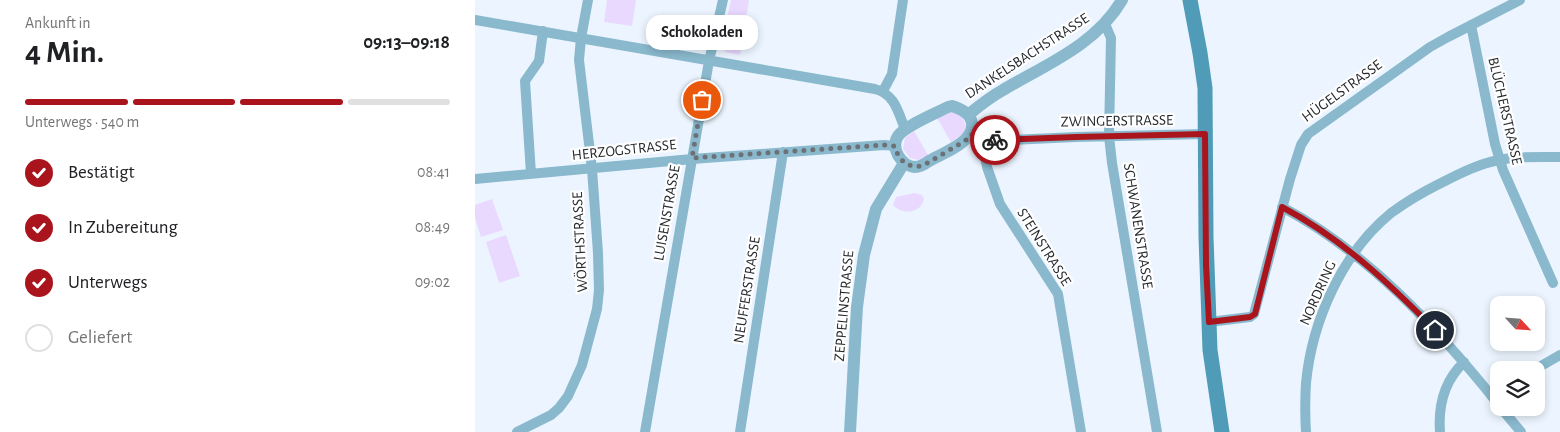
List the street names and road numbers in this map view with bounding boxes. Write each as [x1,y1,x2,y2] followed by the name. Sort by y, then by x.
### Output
[962,10,1092,102] street label: DANKELSBACHSTRASSE
[1298,55,1385,125] street label: HÜGELSTRASSE
[1485,55,1527,166] street label: BLÜCHERSTRASSE
[1061,113,1173,129] street label: ZWINGERSTRASSE
[571,137,677,163] street label: HERZOGSTRASSE
[1121,162,1155,290] street label: SCHWANENSTRASSE
[651,164,683,262] street label: LUISENSTRASSE
[568,191,590,293] street label: WÖRTHSTRASSE
[1014,206,1074,288] street label: STEINSTRASSE
[731,235,763,345] street label: NEUFFERSTRASSE
[832,250,856,362] street label: ZEPPELINSTRASSE
[1297,258,1339,328] street label: NORDRING

